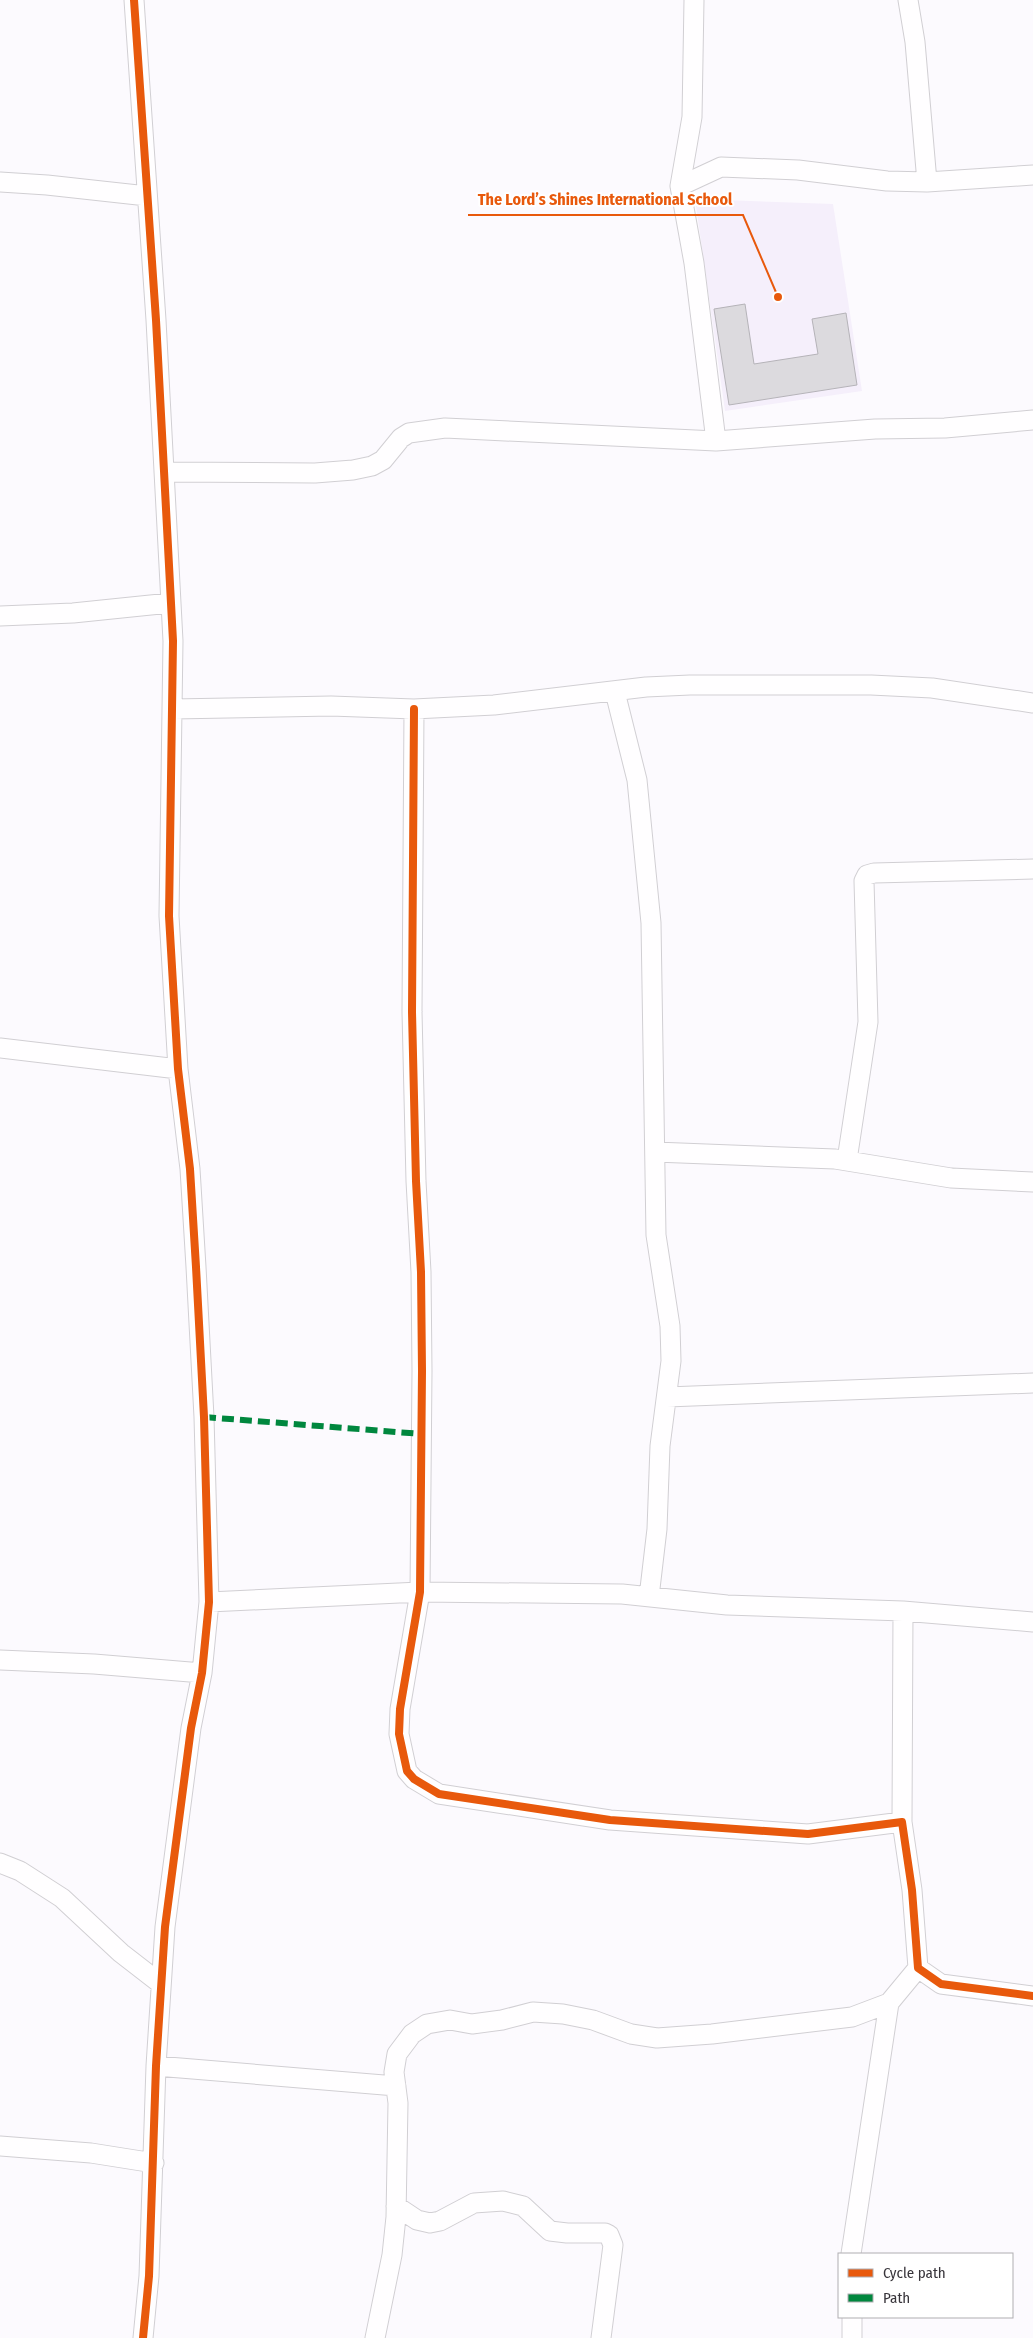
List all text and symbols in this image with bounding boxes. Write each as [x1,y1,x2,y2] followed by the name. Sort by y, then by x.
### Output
[468,184,743,215] callout: The Lord’s Shines International School
[478,190,733,209] text: The Lord’s Shines International School
[838,2253,1013,2318] legend
[883,2264,946,2282] text: Cycle path
[883,2289,910,2307] text: Path

